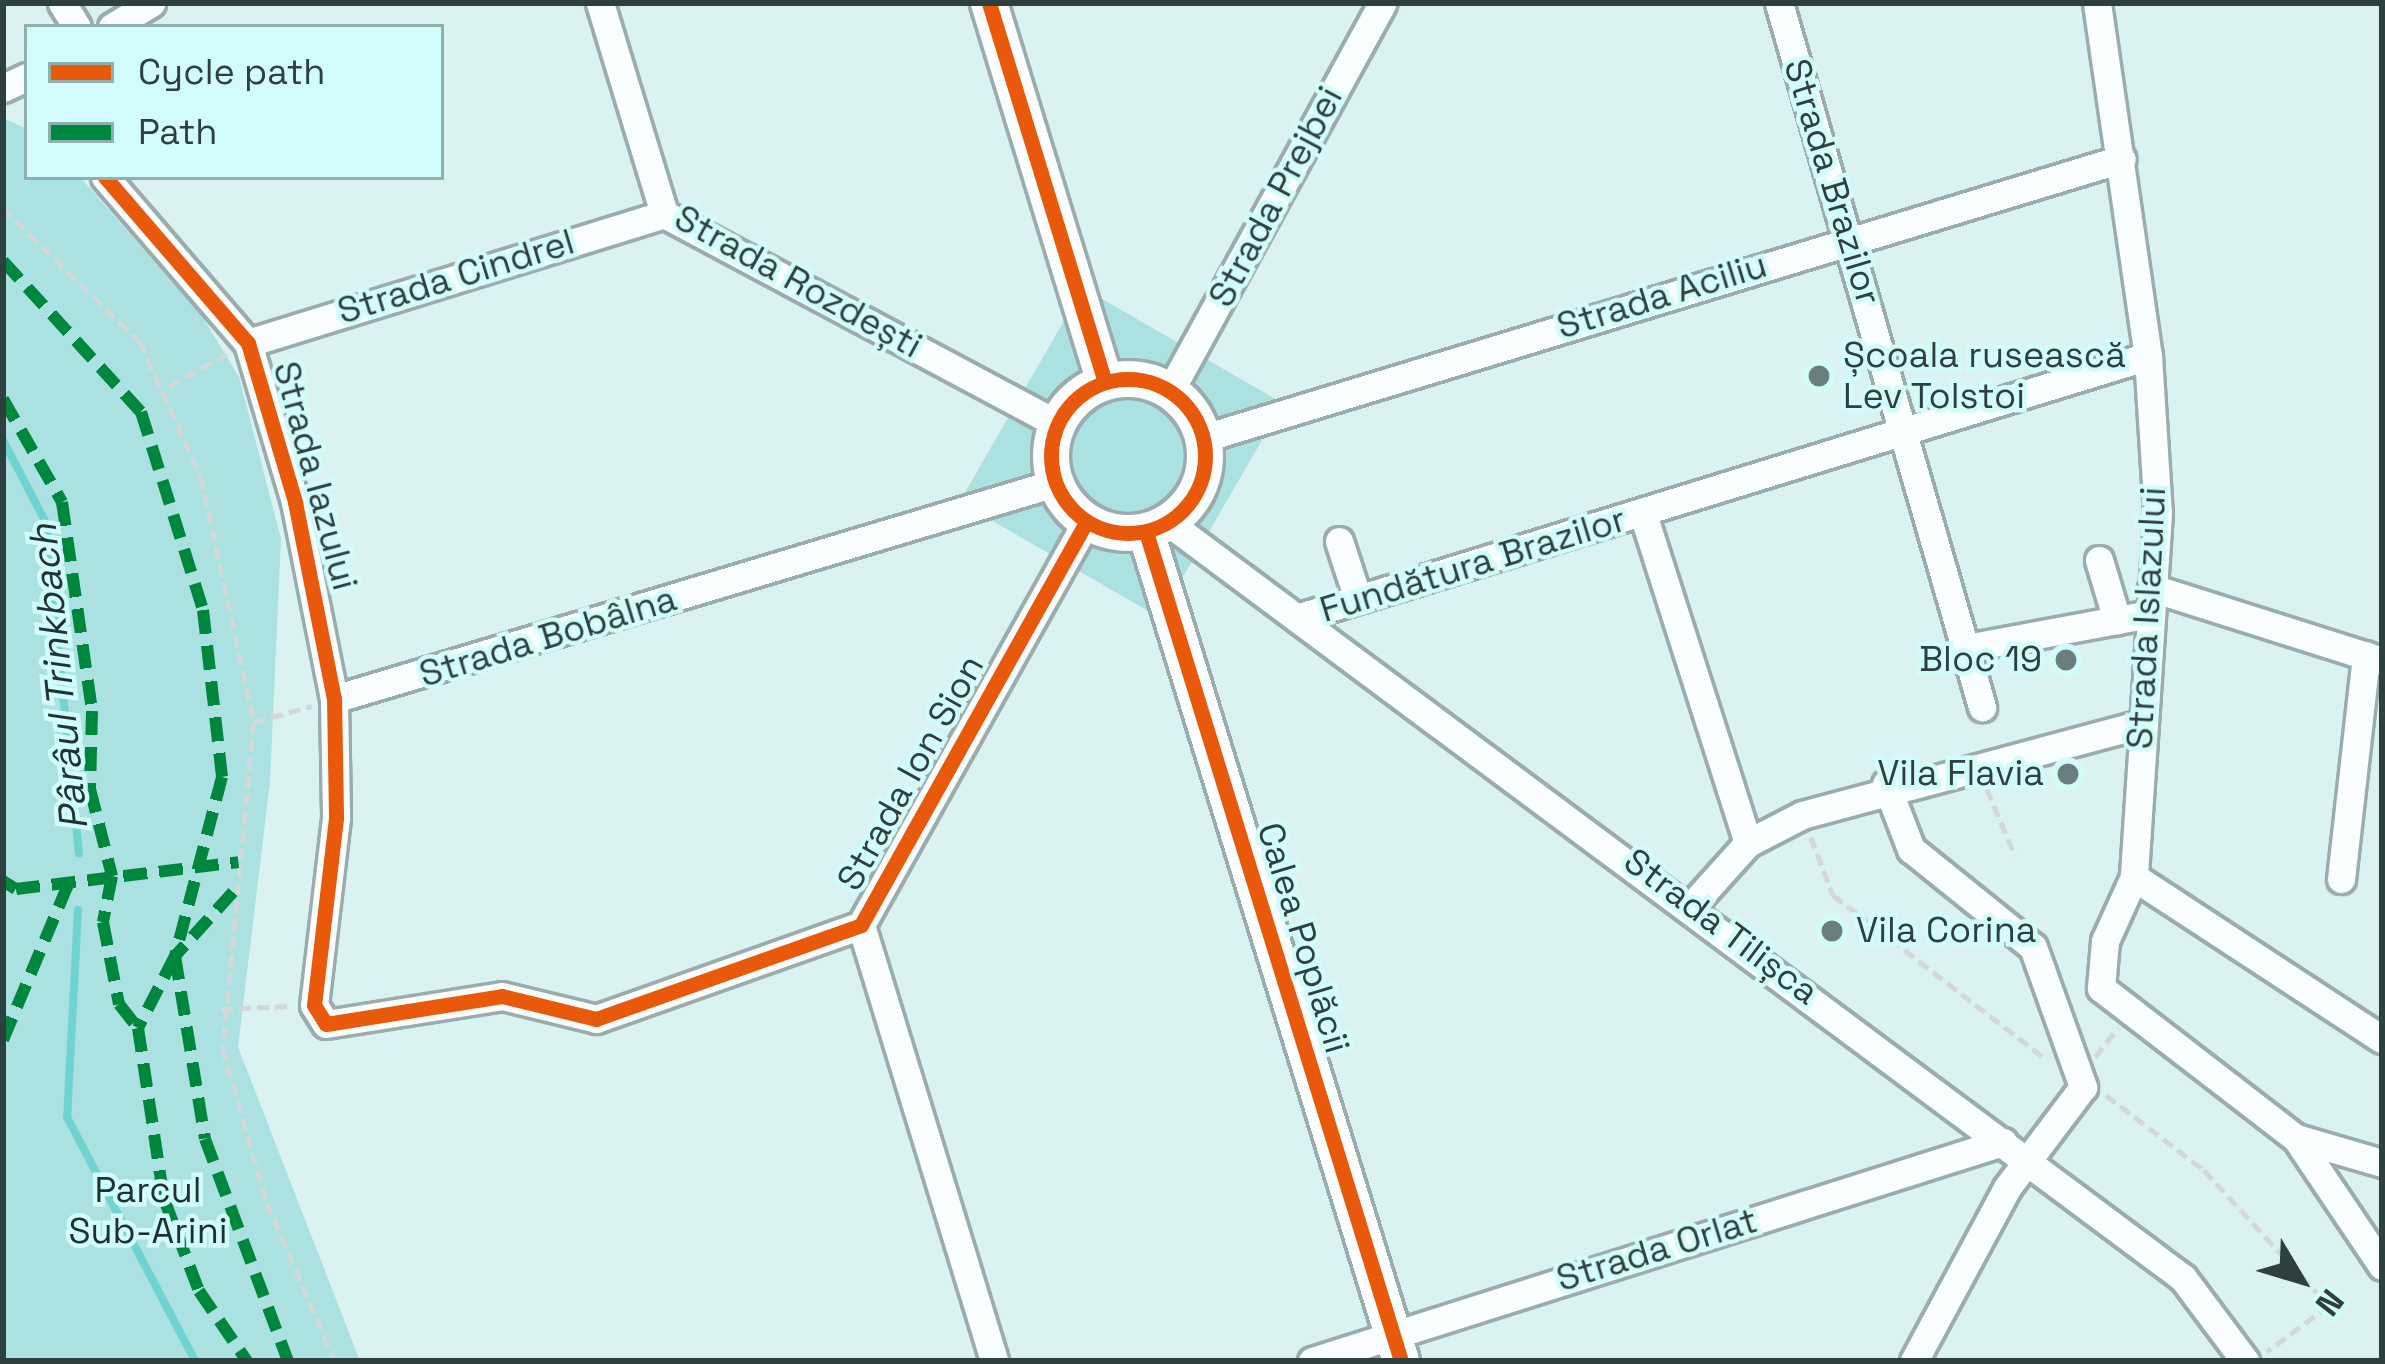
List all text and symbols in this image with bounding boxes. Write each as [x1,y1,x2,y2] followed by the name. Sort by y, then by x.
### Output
[24,24,444,180] legend
[138,49,325,95] text: Cycle path
[1774,54,1890,310] street label: Strada Brazilor
[1200,80,1352,314] street label: Strada Prejbei
[138,109,217,155] text: Path
[667,196,929,368] street label: Strada Rozdești
[332,221,580,333] street label: Strada Cindrel
[1552,244,1772,348] street label: Strada Aciliu
[1843,333,2126,418] place label: Școala rusească Lev Tolstoi
[264,357,366,595] street label: Strada Iazului
[1806,363,1832,389] marker: Școala rusească Lev Tolstoi
[2119,486,2175,750] street label: Strada Islazului
[1315,498,1631,632] street label: Fundătura Brazilor
[20,521,98,833] water label: Pârâul Trinkbach
[414,577,682,697] street label: Strada Bobâlna
[1919,638,2042,682] place label: Bloc 19
[2053,647,2079,673] marker: Bloc 19
[828,648,994,898] street label: Strada Ion Sion
[1877,752,2044,796] place label: Vila Flavia
[2055,761,2081,787] marker: Vila Flavia
[1247,818,1359,1058] street label: Calea Poplăcii
[1615,840,1827,1014] street label: Strada Tilișca
[1856,909,2036,953] place label: Vila Corina
[1819,918,1845,944] marker: Vila Corina
[68,1168,228,1253] park label: Parcul Sub-Arini
[1551,1199,1763,1301] street label: Strada Orlat
[2241,1220,2361,1340] north arrow
[2306,1281,2353,1324] text: N

